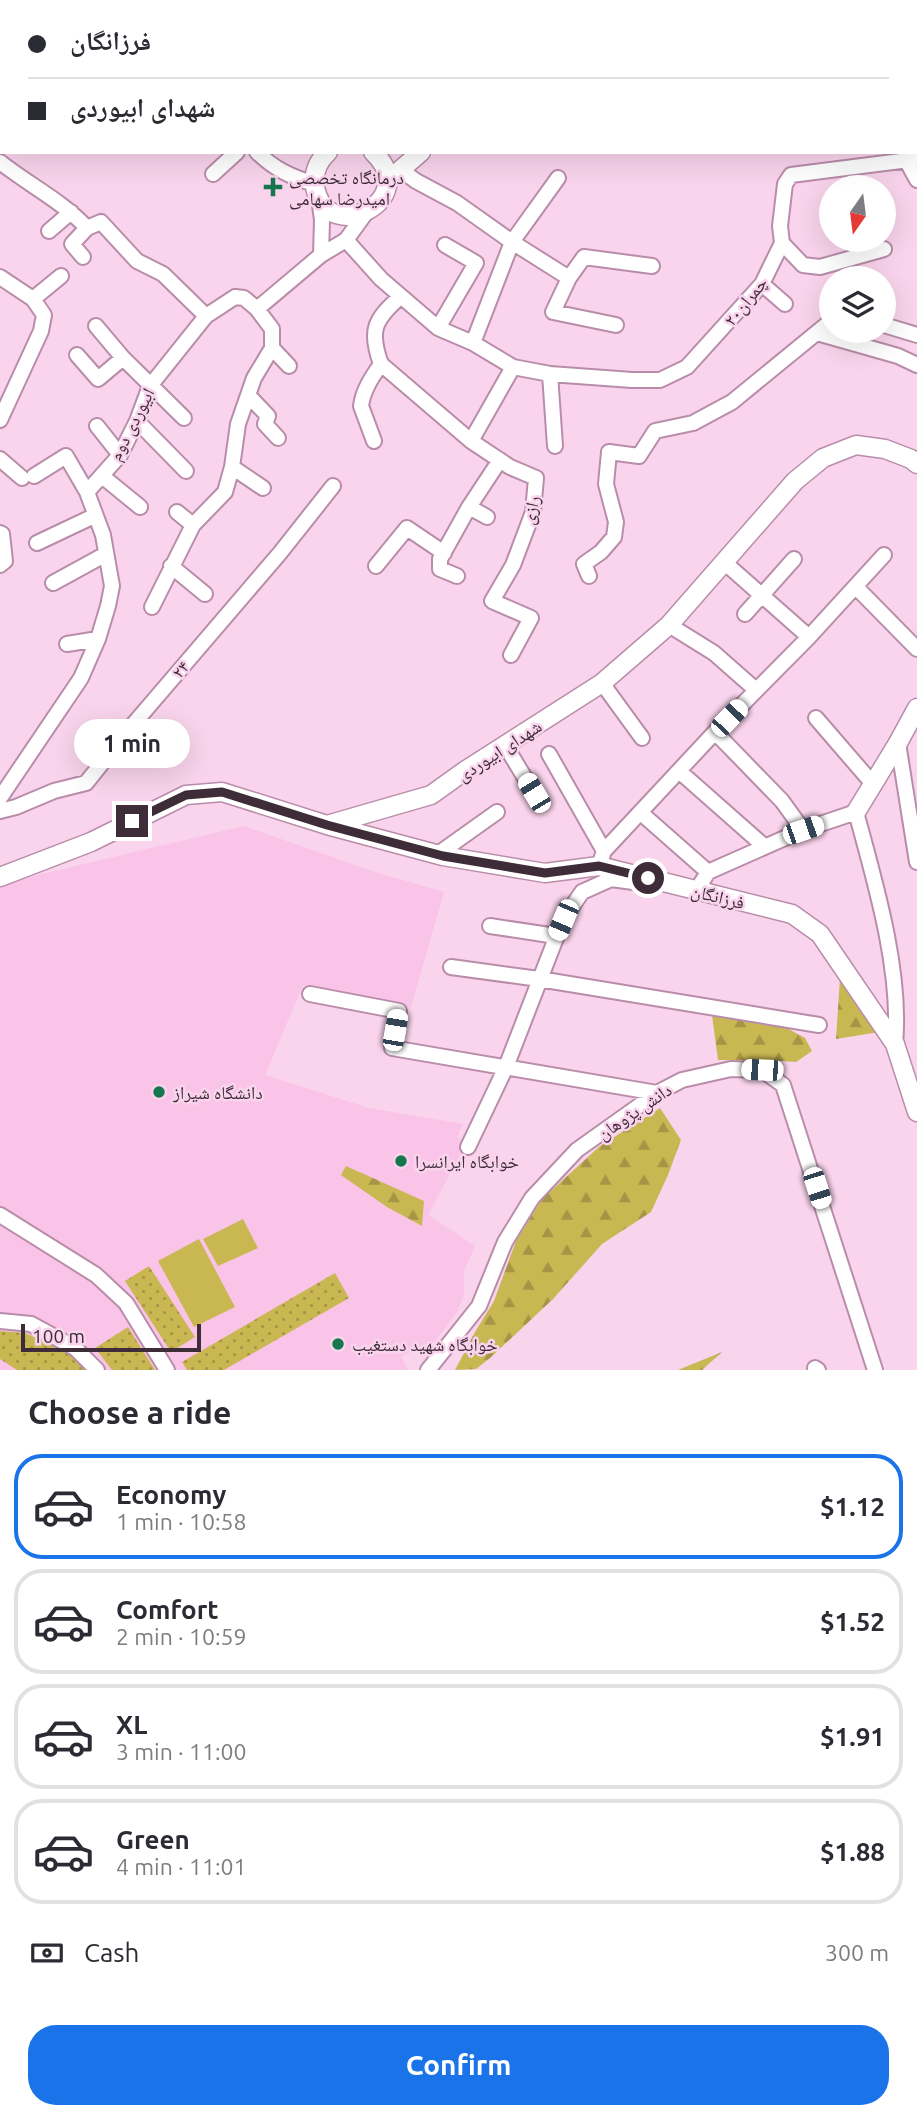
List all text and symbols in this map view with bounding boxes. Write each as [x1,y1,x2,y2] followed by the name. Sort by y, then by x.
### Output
[70,26,151,55] text: فرزانگان
[70,93,215,122] text: شهدای ابیوردی
[289,167,404,210] place label: درمانگاه تخصصی امیدرضا سهامی
[819,175,896,252] north arrow
[819,175,896,343] map controls
[263,177,283,197] marker: درمانگاه تخصصی امیدرضا سهامی
[819,266,896,343] button: layers
[719,272,772,331] street label: چمران۲۰
[104,385,160,465] street label: ابیوردی دوم
[517,493,545,527] street label: رازی
[167,656,193,682] street label: ۲۴
[707,696,752,740] car
[453,715,546,786] street label: شهدای ابیوردی
[74,720,190,768] callout: 1 min
[103,731,161,756] text: 1 min
[515,770,554,816] car
[116,805,148,837] route end
[780,813,827,847] car
[632,862,664,894] route start
[689,880,747,914] street label: فرزانگان
[546,897,581,943] car
[382,1007,409,1053] car
[741,1059,784,1081] car
[593,1079,676,1145] street label: دانش پژوهان
[172,1082,263,1103] place label: دانشگاه شیراز
[151,1084,167,1100] marker: دانشگاه شیراز
[415,1151,519,1173] place label: خوابگاه ایرانسرا
[393,1153,409,1169] marker: خوابگاه ایرانسرا
[801,1165,834,1211] car
[21,1321,201,1353] scale bar
[32,1325,85,1347] text: 100 m
[352,1334,498,1356] place label: خوابگاه شهید دستغیب
[330,1336,346,1352] marker: خوابگاه شهید دستغیب
[28,1394,231,1430] text: Choose a ride
[32,1475,95,1538] icon: car
[116,1480,226,1509] text: Economy
[820,1492,885,1521] text: $1.12
[116,1509,247,1534] text: 1 min · 10:58
[32,1590,95,1653] icon: car
[116,1595,219,1624] text: Comfort
[820,1607,885,1636] text: $1.52
[116,1624,247,1649] text: 2 min · 10:59
[32,1705,95,1768] icon: car
[116,1710,147,1739] text: XL
[820,1722,885,1751] text: $1.91
[116,1739,247,1764] text: 3 min · 11:00
[32,1820,95,1883] icon: car
[116,1825,190,1854] text: Green
[820,1837,885,1866] text: $1.88
[116,1854,247,1879] text: 4 min · 11:01
[28,1934,66,1972] icon: cash
[84,1938,139,1967] text: Cash
[825,1940,889,1965] text: 300 m
[28,2025,889,2105] button: Confirm

